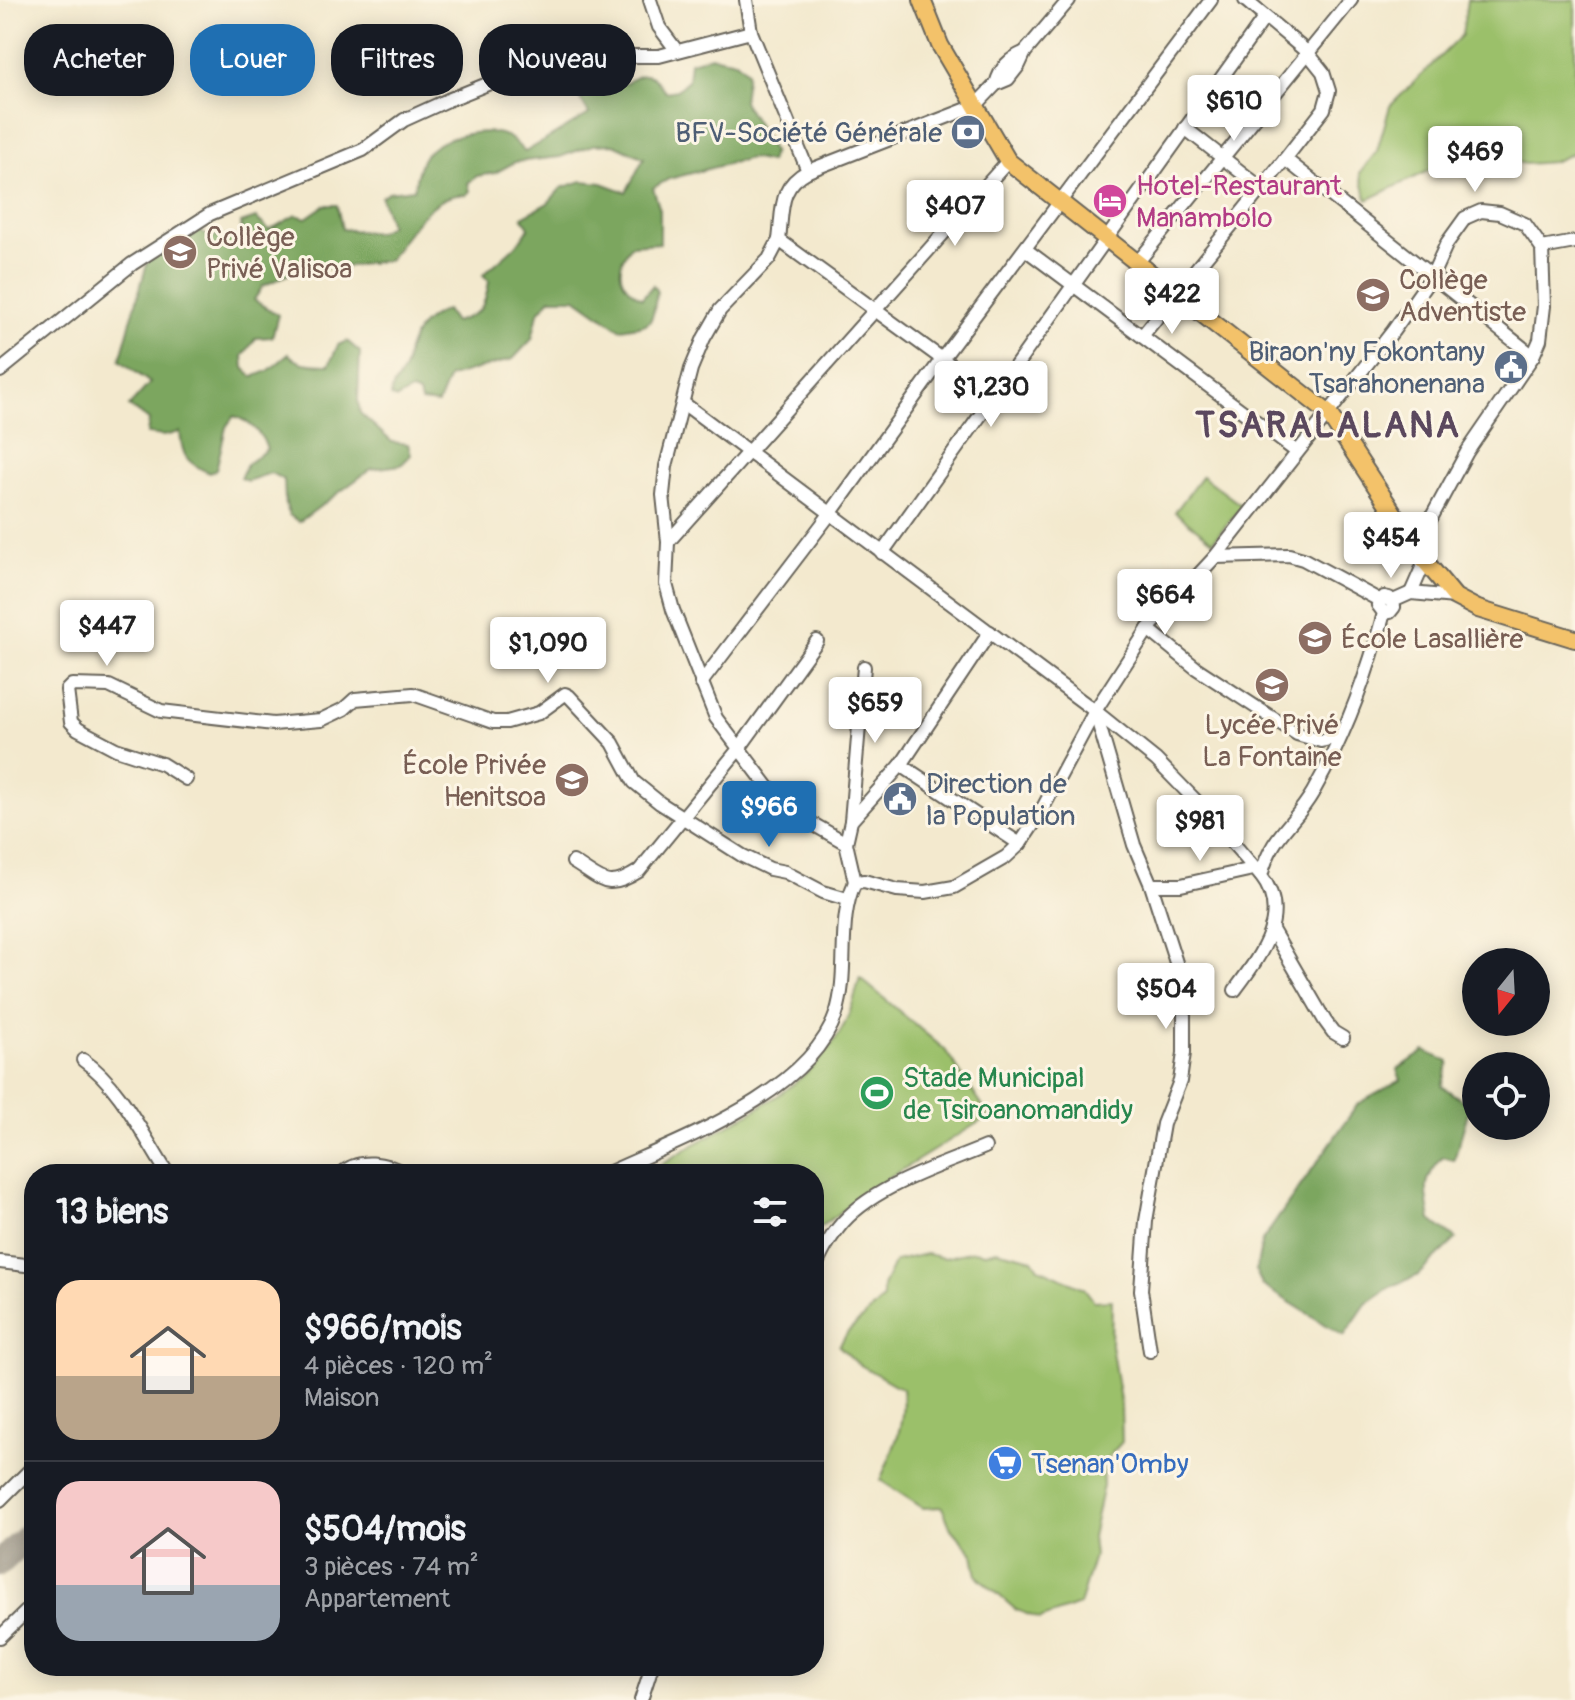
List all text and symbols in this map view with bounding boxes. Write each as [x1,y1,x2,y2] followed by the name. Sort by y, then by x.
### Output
[24,24,174,96] chip: Acheter
[190,24,315,96] chip: Louer
[331,24,463,96] chip: Filtres
[479,24,636,96] chip: Nouveau
[1187,75,1281,143] pin: $610
[1205,85,1263,117] text: $610
[949,113,987,151] bank icon: BFV-Société Générale
[675,116,942,151] place label: BFV-Société Générale
[1428,126,1522,194] pin: $469
[1446,136,1504,168] text: $469
[1136,169,1343,236] place label: Hotel-Restaurant Manambolo
[908,180,1002,248] pin: $407
[1091,182,1129,220] hotel icon: Hotel-Restaurant Manambolo
[925,190,985,222] text: $407
[206,220,352,287] place label: Collège Privé Valisoa
[161,233,199,271] school or university icon: Collège Privé Valisoa
[1399,263,1526,330] place label: Collège Adventiste
[1125,268,1219,336] pin: $422
[1354,276,1392,314] school or university icon: Collège Adventiste
[1143,278,1201,310] text: $422
[1248,335,1485,402] place label: Biraon'ny Fokontany Tsarahonenana
[1492,348,1530,386] public building icon: Biraon'ny Fokontany Tsarahonenana
[926,361,1056,429] pin: $1,230
[953,371,1029,403] text: $1,230
[1195,403,1461,448] district label: TSARALALANA
[1344,512,1438,580] pin: $454
[1362,522,1420,554] text: $454
[1118,569,1212,637] pin: $664
[1135,579,1195,611] text: $664
[60,600,154,668] pin: $447
[78,610,136,642] text: $447
[483,617,613,685] pin: $1,090
[1296,619,1334,657] school or university icon: École Lasallière
[1341,622,1524,657] place label: École Lasallière
[508,627,588,659] text: $1,090
[1253,666,1291,704] school or university icon: Lycée Privé La Fontaine
[828,677,922,745] pin: $659
[847,687,903,719] text: $659
[1202,708,1342,775] place label: Lycée Privé La Fontaine
[402,748,546,815] place label: École Privée Henitsoa
[553,761,591,799] school or university icon: École Privée Henitsoa
[926,767,1076,834] place label: Direction de la Population
[881,780,919,818] public building icon: Direction de la Population
[722,781,816,849] pin: $966
[740,791,798,823] text: $966
[1153,795,1247,863] pin: $981
[1175,805,1225,837] text: $981
[1462,948,1550,1036] north arrow
[1462,948,1550,1140] map controls
[1119,963,1213,1031] pin: $504
[1135,973,1197,1005] text: $504
[1462,1052,1550,1140] button: locate
[903,1061,1133,1128] place label: Stade Municipal de Tsiroanomandidy
[858,1074,896,1112] sports icon: Stade Municipal de Tsiroanomandidy
[748,1190,792,1234] icon: filters
[56,1191,168,1234] text: 13 biens
[304,1307,461,1350] text: $966/mois
[120,1312,216,1408] icon: home
[304,1350,493,1382] text: 4 pièces · 120 m²
[304,1382,379,1414] text: Maison
[986,1444,1024,1482] supermarket icon: Tsenan'Omby
[1031,1447,1189,1482] place label: Tsenan'Omby
[304,1508,466,1551] text: $504/mois
[120,1513,216,1609] icon: home
[304,1551,479,1583] text: 3 pièces · 74 m²
[304,1583,450,1615] text: Appartement

